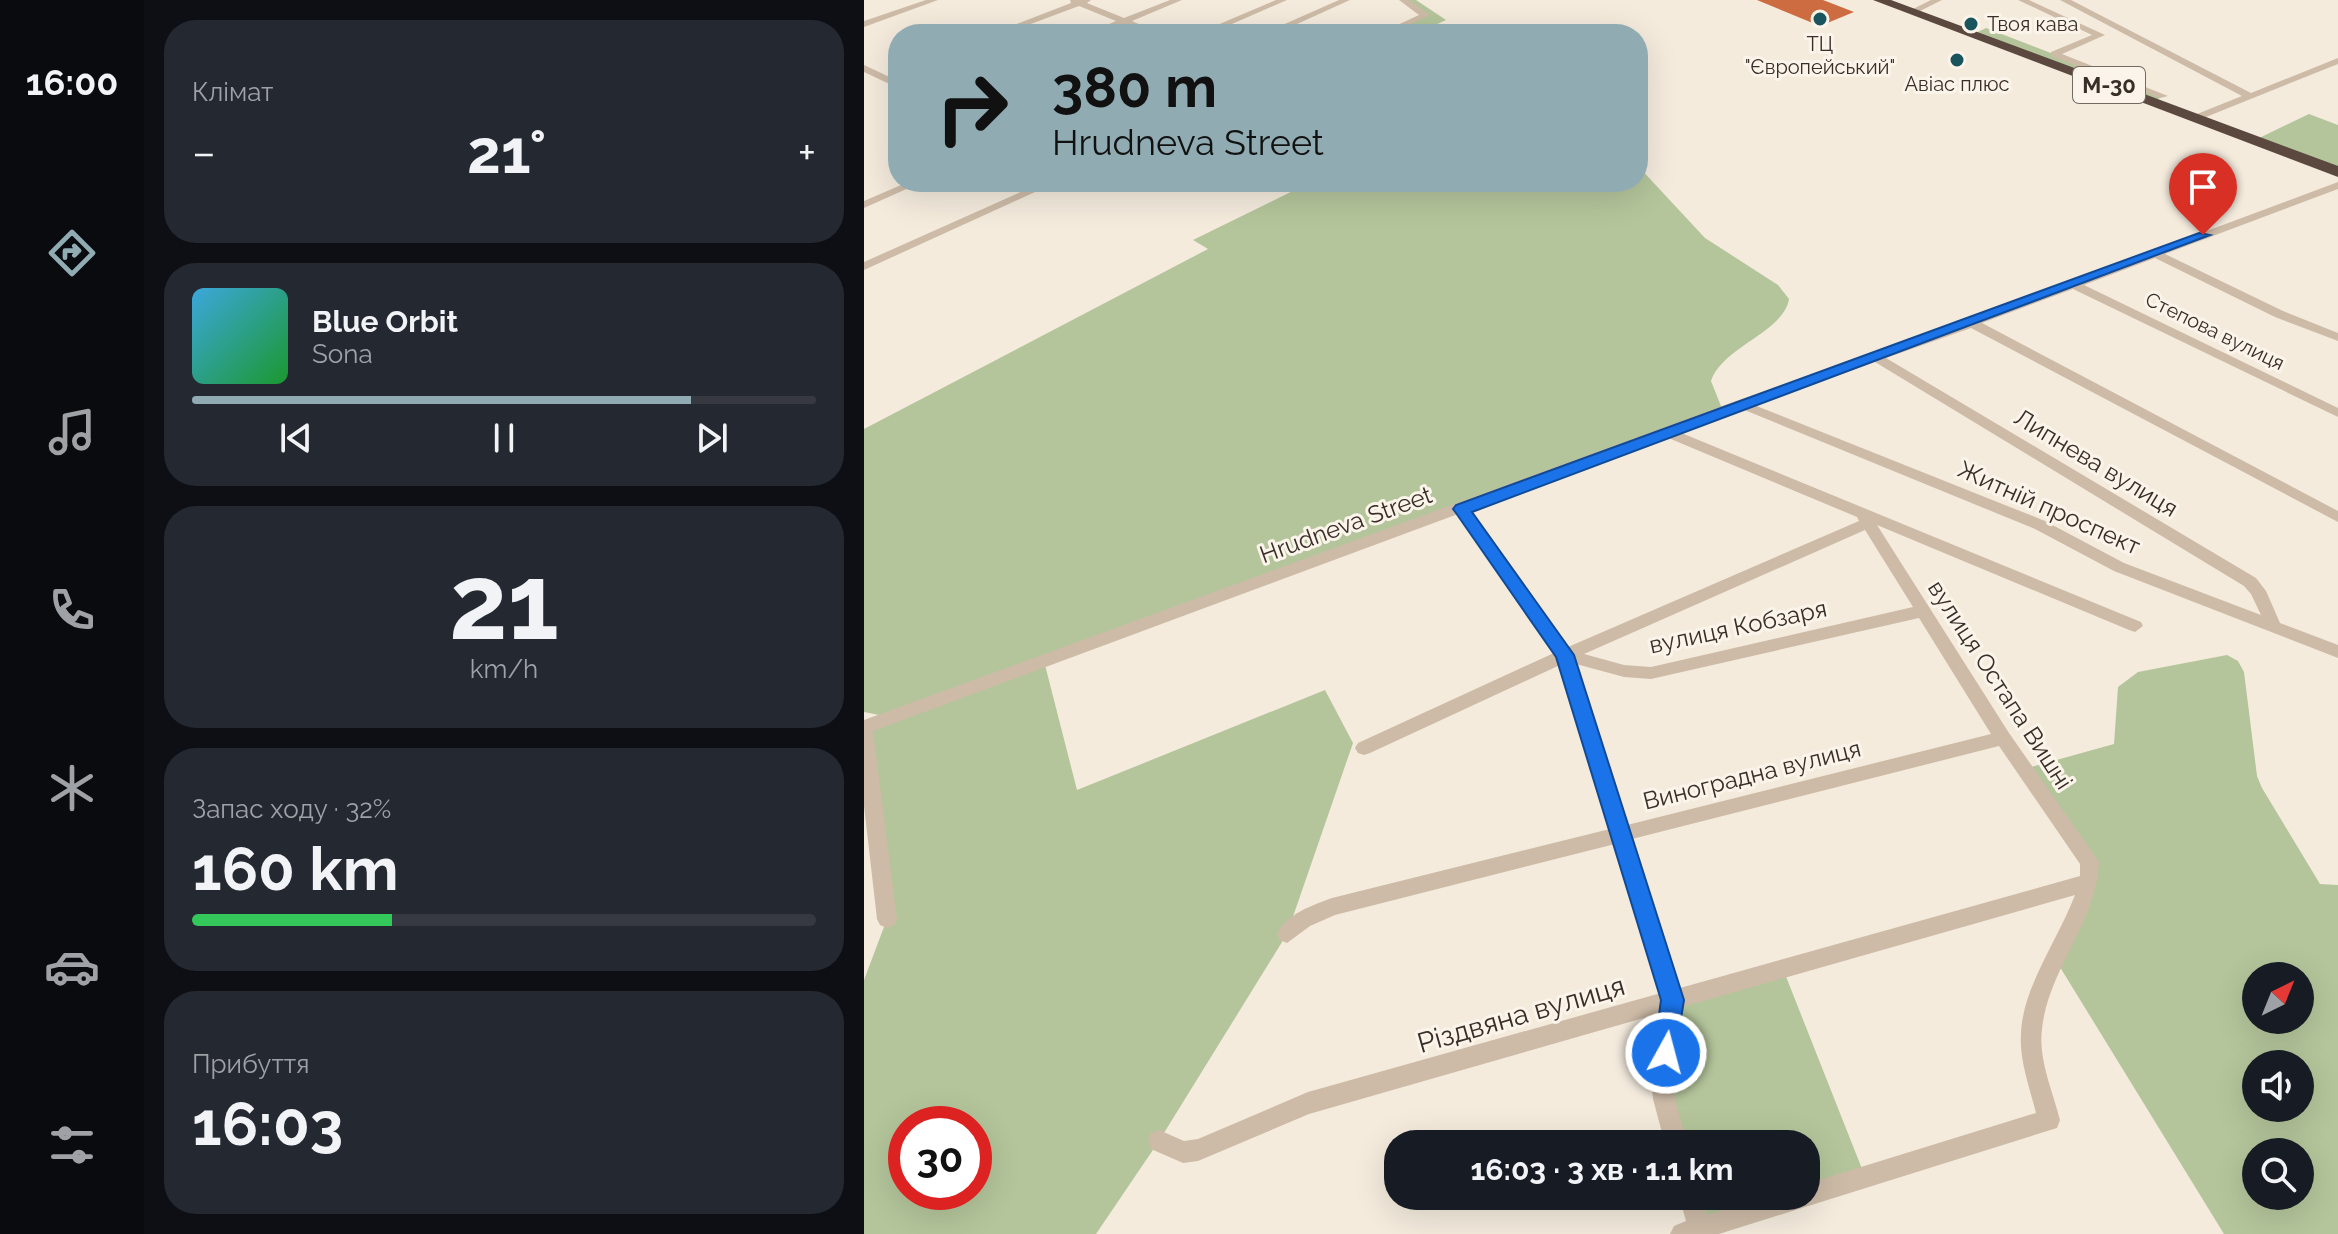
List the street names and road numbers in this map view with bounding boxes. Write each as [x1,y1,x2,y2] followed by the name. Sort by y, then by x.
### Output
[2073,67,2145,103] road number: М-30
[2142,287,2288,375] street label: Степова вулиця
[2009,402,2183,523] street label: Липнева вулиця
[1954,454,2145,561] street label: Житній проспект
[1256,480,1436,569] street label: Hrudneva Street
[1922,575,2079,795] street label: вулиця Остапа Вишні
[1647,594,1829,659] street label: вулиця Кобзаря
[1640,733,1864,816] street label: Виноградна вулиця
[1414,969,1629,1060] street label: Різдвяна вулиця

